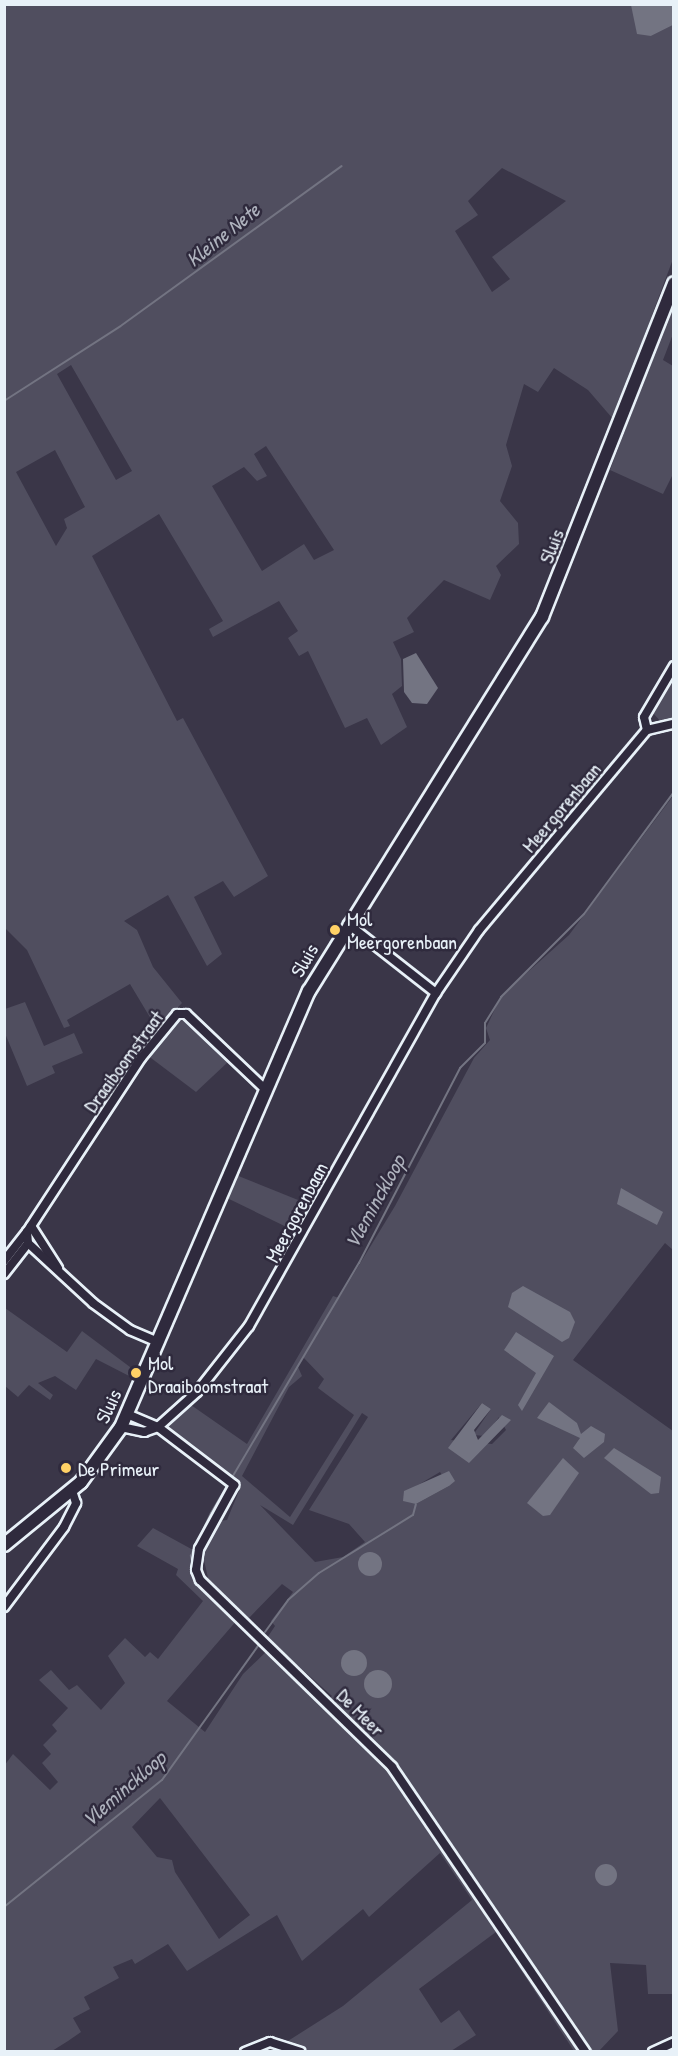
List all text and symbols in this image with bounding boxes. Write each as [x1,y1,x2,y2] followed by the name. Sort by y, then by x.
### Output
[181,198,265,272] water label: Kleine Nete
[534,526,568,566] street label: Sluis
[516,757,606,857] street label: Meergorenbaan
[347,906,457,953] place label: Mol Meergorenbaan
[328,923,342,937] marker: Mol Meergorenbaan
[285,939,323,981] street label: Sluis
[78,1005,168,1117] street label: Draaiboomstraat
[339,1151,411,1253] water label: Vleminckloop
[260,1158,332,1266] street label: Meergorenbaan
[148,1350,268,1397] place label: Mol Draaiboomstraat
[129,1366,143,1380] marker: Mol Draaiboomstraat
[90,1385,126,1427] street label: Sluis
[78,1456,159,1480] place label: De Primeur
[59,1461,73,1475] marker: De Primeur
[332,1683,390,1741] street label: De Meer
[77,1746,171,1832] water label: Vleminckloop

